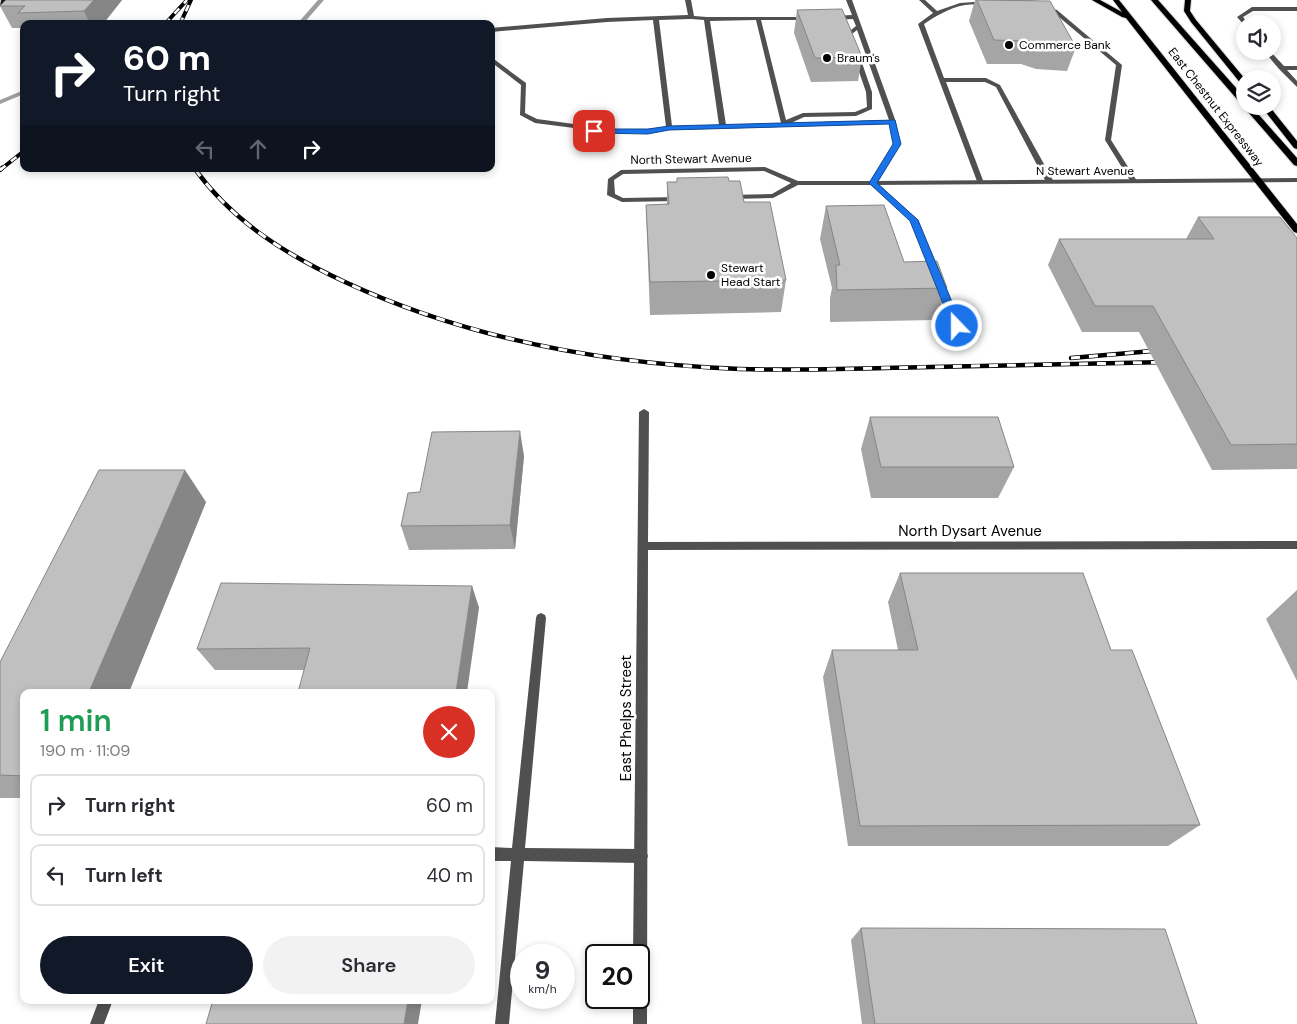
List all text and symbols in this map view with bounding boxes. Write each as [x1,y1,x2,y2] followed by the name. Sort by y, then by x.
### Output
[1236,15,1281,115] map controls
[1236,15,1281,60] button: sound
[123,35,211,81] text: 60 m
[1019,37,1111,53] place label: Commerce Bank
[1003,39,1015,51] marker: Commerce Bank
[40,40,105,105] icon: right
[1165,44,1268,170] street label: East Chestnut Expressway
[837,50,880,66] place label: Braum's
[821,52,833,64] marker: Braum's
[1236,70,1281,115] button: layers
[123,79,220,108] text: Turn right
[573,110,615,152] pin
[580,117,608,145] icon: arrive
[191,135,219,163] icon: left
[244,135,272,163] icon: ahead
[297,135,325,163] icon: right
[630,150,752,168] street label: North Stewart Avenue
[1036,163,1134,179] street label: N Stewart Avenue
[721,260,781,290] place label: Stewart Head Start
[705,269,717,281] marker: Stewart Head Start
[930,299,982,351] position arrow
[898,521,1042,541] street label: North Dysart Avenue
[616,655,636,781] street label: East Phelps Street
[40,701,112,740] text: 1 min
[423,706,475,758] button: close
[40,740,130,761] text: 190 m · 11:09
[42,791,70,819] icon: right
[85,793,175,818] text: Turn right
[426,793,473,818] text: 60 m
[42,861,70,889] icon: left
[85,863,163,888] text: Turn left
[426,863,473,888] text: 40 m
[40,936,253,994] button: Exit
[263,936,475,994] button: Share
[585,944,650,1009] speed limit sign: 20
[535,954,550,987] text: 9
[528,981,557,997] text: km/h

